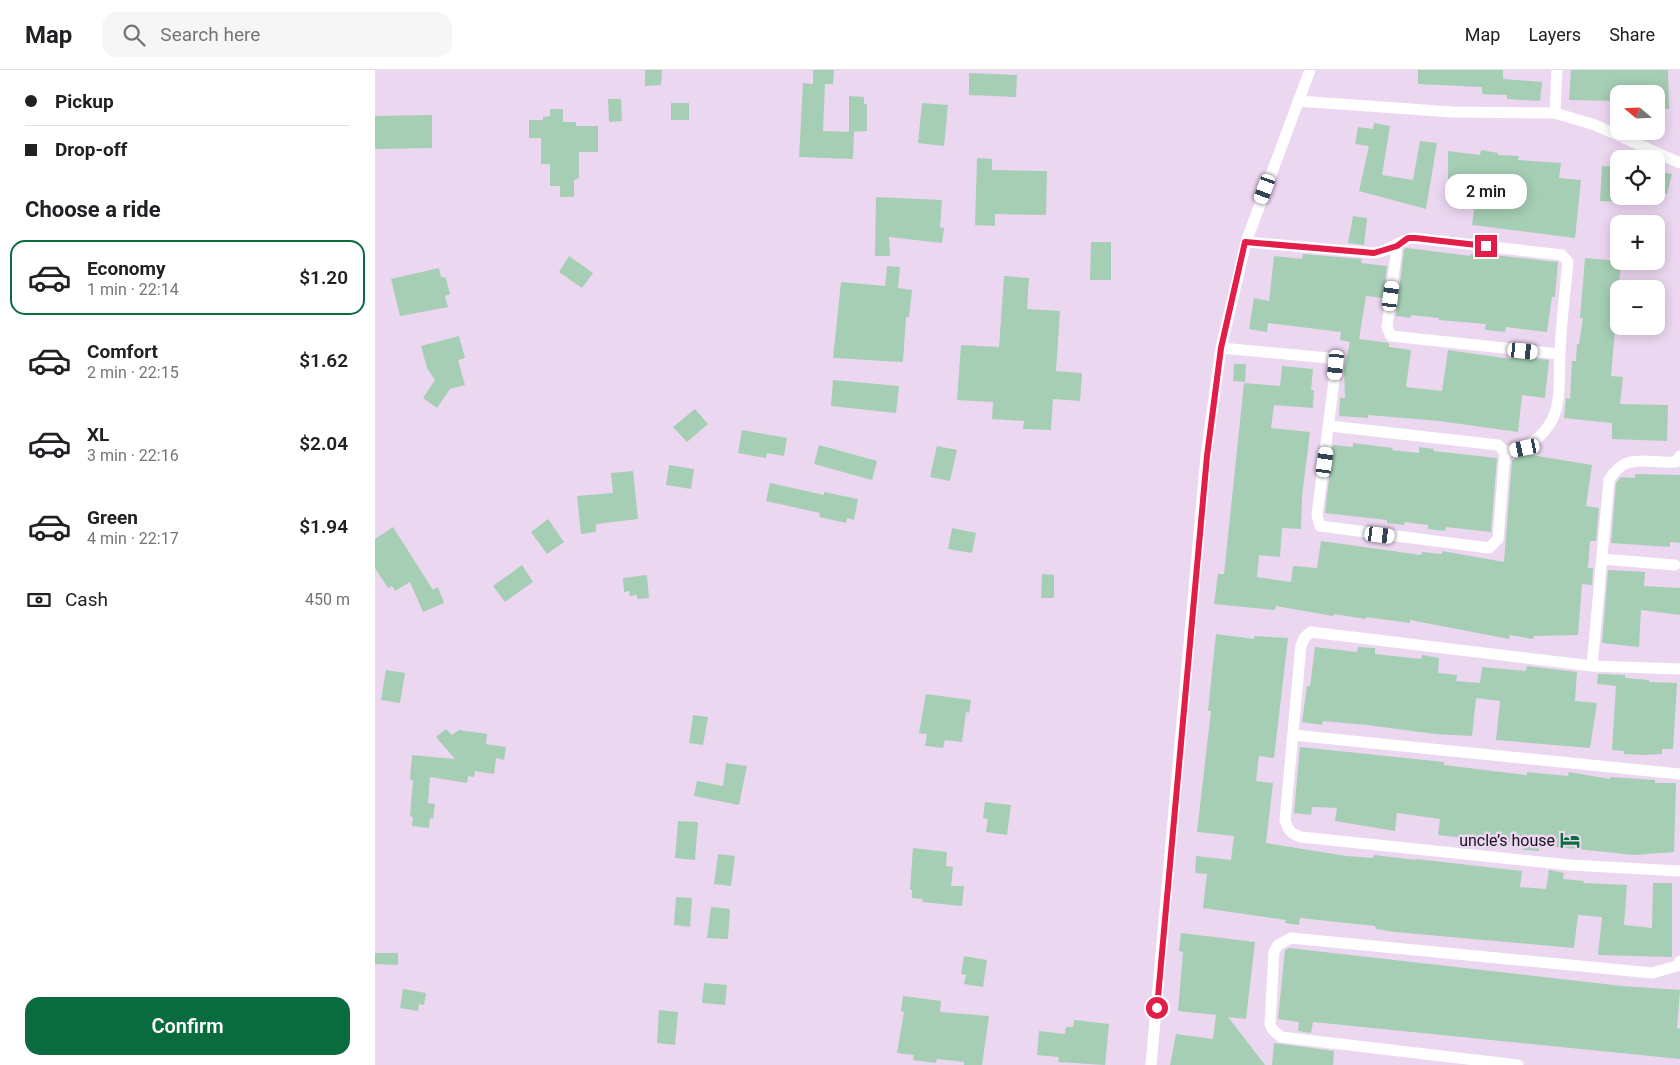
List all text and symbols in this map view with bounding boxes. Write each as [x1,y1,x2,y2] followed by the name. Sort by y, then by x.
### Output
[102,12,452,57] search box
[25,21,72,49] text: Map
[120,21,148,49] icon: search
[160,23,260,46] text: Search here
[1465,24,1500,45] text: Map
[1528,24,1581,45] text: Layers
[1609,24,1655,45] text: Share
[1610,85,1665,140] north arrow
[1610,85,1665,335] map controls
[55,90,114,113] text: Pickup
[55,138,127,161] text: Drop-off
[1610,150,1665,205] button: locate
[1252,172,1277,206] car
[1445,174,1527,208] callout: 2 min
[1466,182,1506,201] text: 2 min
[25,197,161,222] text: Choose a ride
[1610,215,1665,270] button: +
[1475,235,1497,257] route end
[27,255,72,300] icon: car
[87,257,166,280] text: Economy
[299,266,348,289] text: $1.20
[87,280,179,299] text: 1 min · 22:14
[1381,280,1400,312] car
[1610,280,1665,335] button: −
[27,338,72,383] icon: car
[87,340,158,363] text: Comfort
[1507,342,1538,360] car
[299,349,348,372] text: $1.62
[1326,349,1345,381] car
[87,363,179,382] text: 2 min · 22:15
[27,421,72,466] icon: car
[87,423,109,446] text: XL
[299,432,348,455] text: $2.04
[1508,438,1541,458] car
[87,446,179,465] text: 3 min · 22:16
[1315,446,1334,478] car
[27,504,72,549] icon: car
[87,506,138,529] text: Green
[299,515,348,538] text: $1.94
[1364,526,1395,544] car
[87,529,179,548] text: 4 min · 22:17
[25,586,53,614] icon: cash
[65,588,108,611] text: Cash
[305,590,350,609] text: 450 m
[1559,829,1581,851] hotel icon: uncle’s house
[1459,831,1555,850] place label: uncle’s house
[25,997,350,1055] button: Confirm
[1146,997,1168,1019] route start

